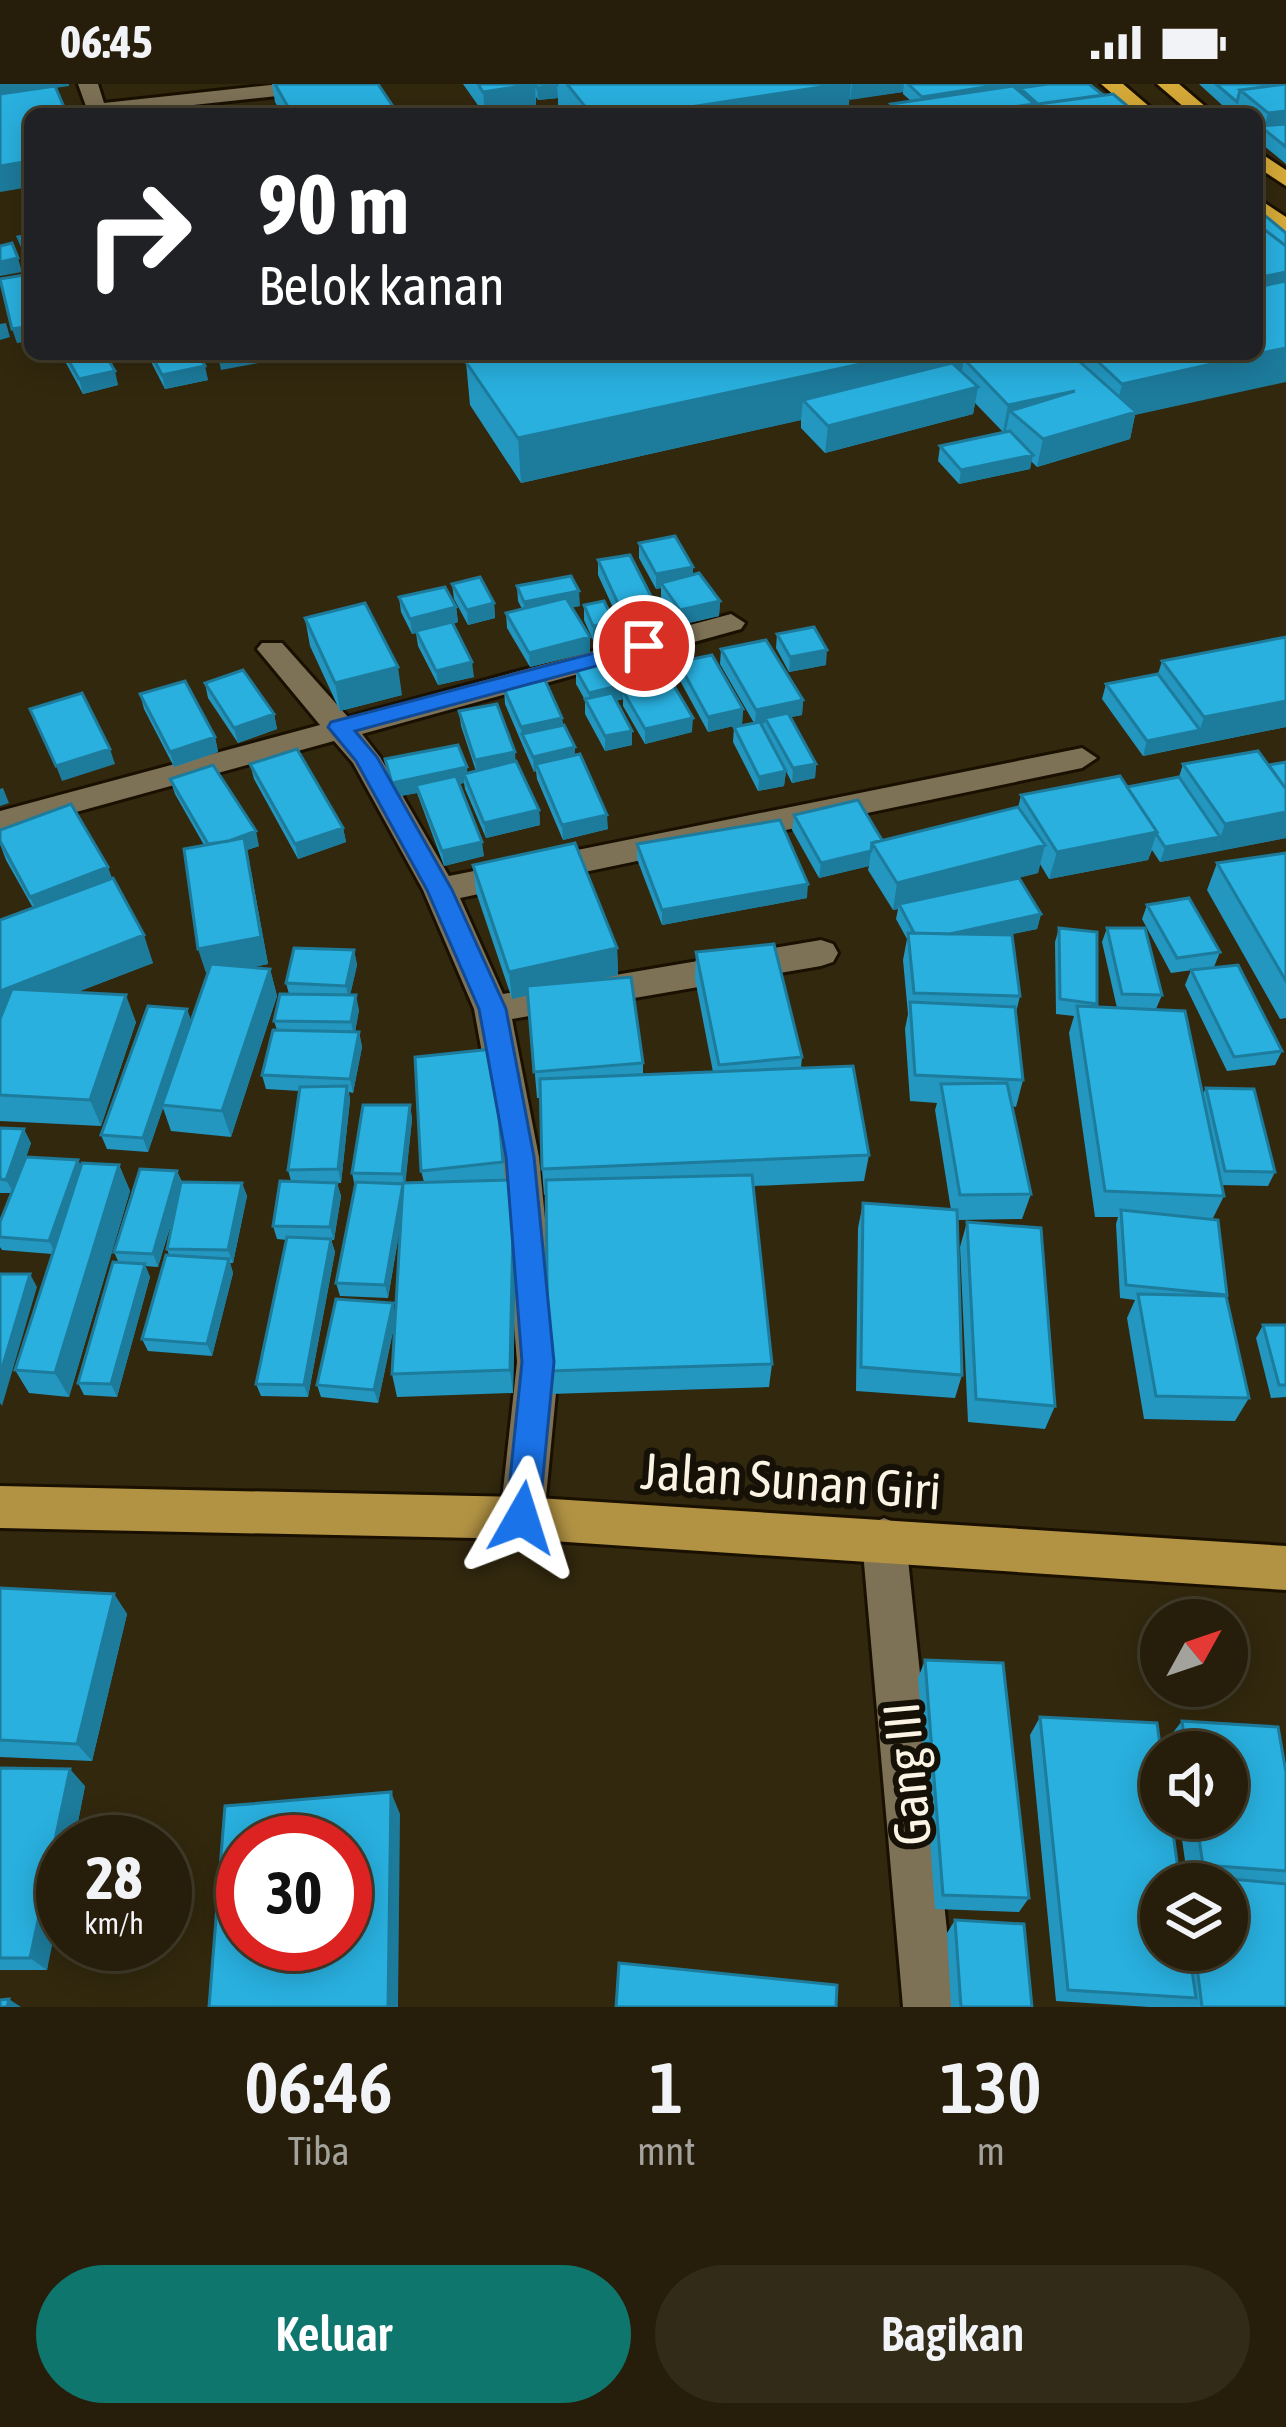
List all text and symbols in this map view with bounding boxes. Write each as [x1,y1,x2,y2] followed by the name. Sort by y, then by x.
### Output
[60,16,153,68] text: 06:45
[60,156,216,312] icon: right
[258,156,409,252] text: 90 m
[258,255,505,316] text: Belok kanan
[593,595,695,697] pin
[611,613,677,679] icon: arrive
[639,1441,943,1520] street label: Jalan Sunan Giri
[459,1455,585,1581] position arrow
[1140,1599,1248,1707] north arrow
[1140,1599,1248,1971] map controls
[871,1700,942,1848] street label: Gang III
[1140,1731,1248,1839] button: sound
[216,1815,372,1971] speed limit sign: 30
[86,1843,142,1912] text: 28
[1140,1863,1248,1971] button: layers
[84,1906,144,1940] text: km/h
[245,2046,393,2128] text: 06:46
[649,2046,683,2128] text: 1
[940,2046,1041,2128] text: 130
[288,2129,350,2173] text: Tiba
[637,2129,695,2173] text: mnt
[977,2129,1005,2173] text: m
[36,2265,631,2403] button: Keluar
[655,2265,1250,2403] button: Bagikan

